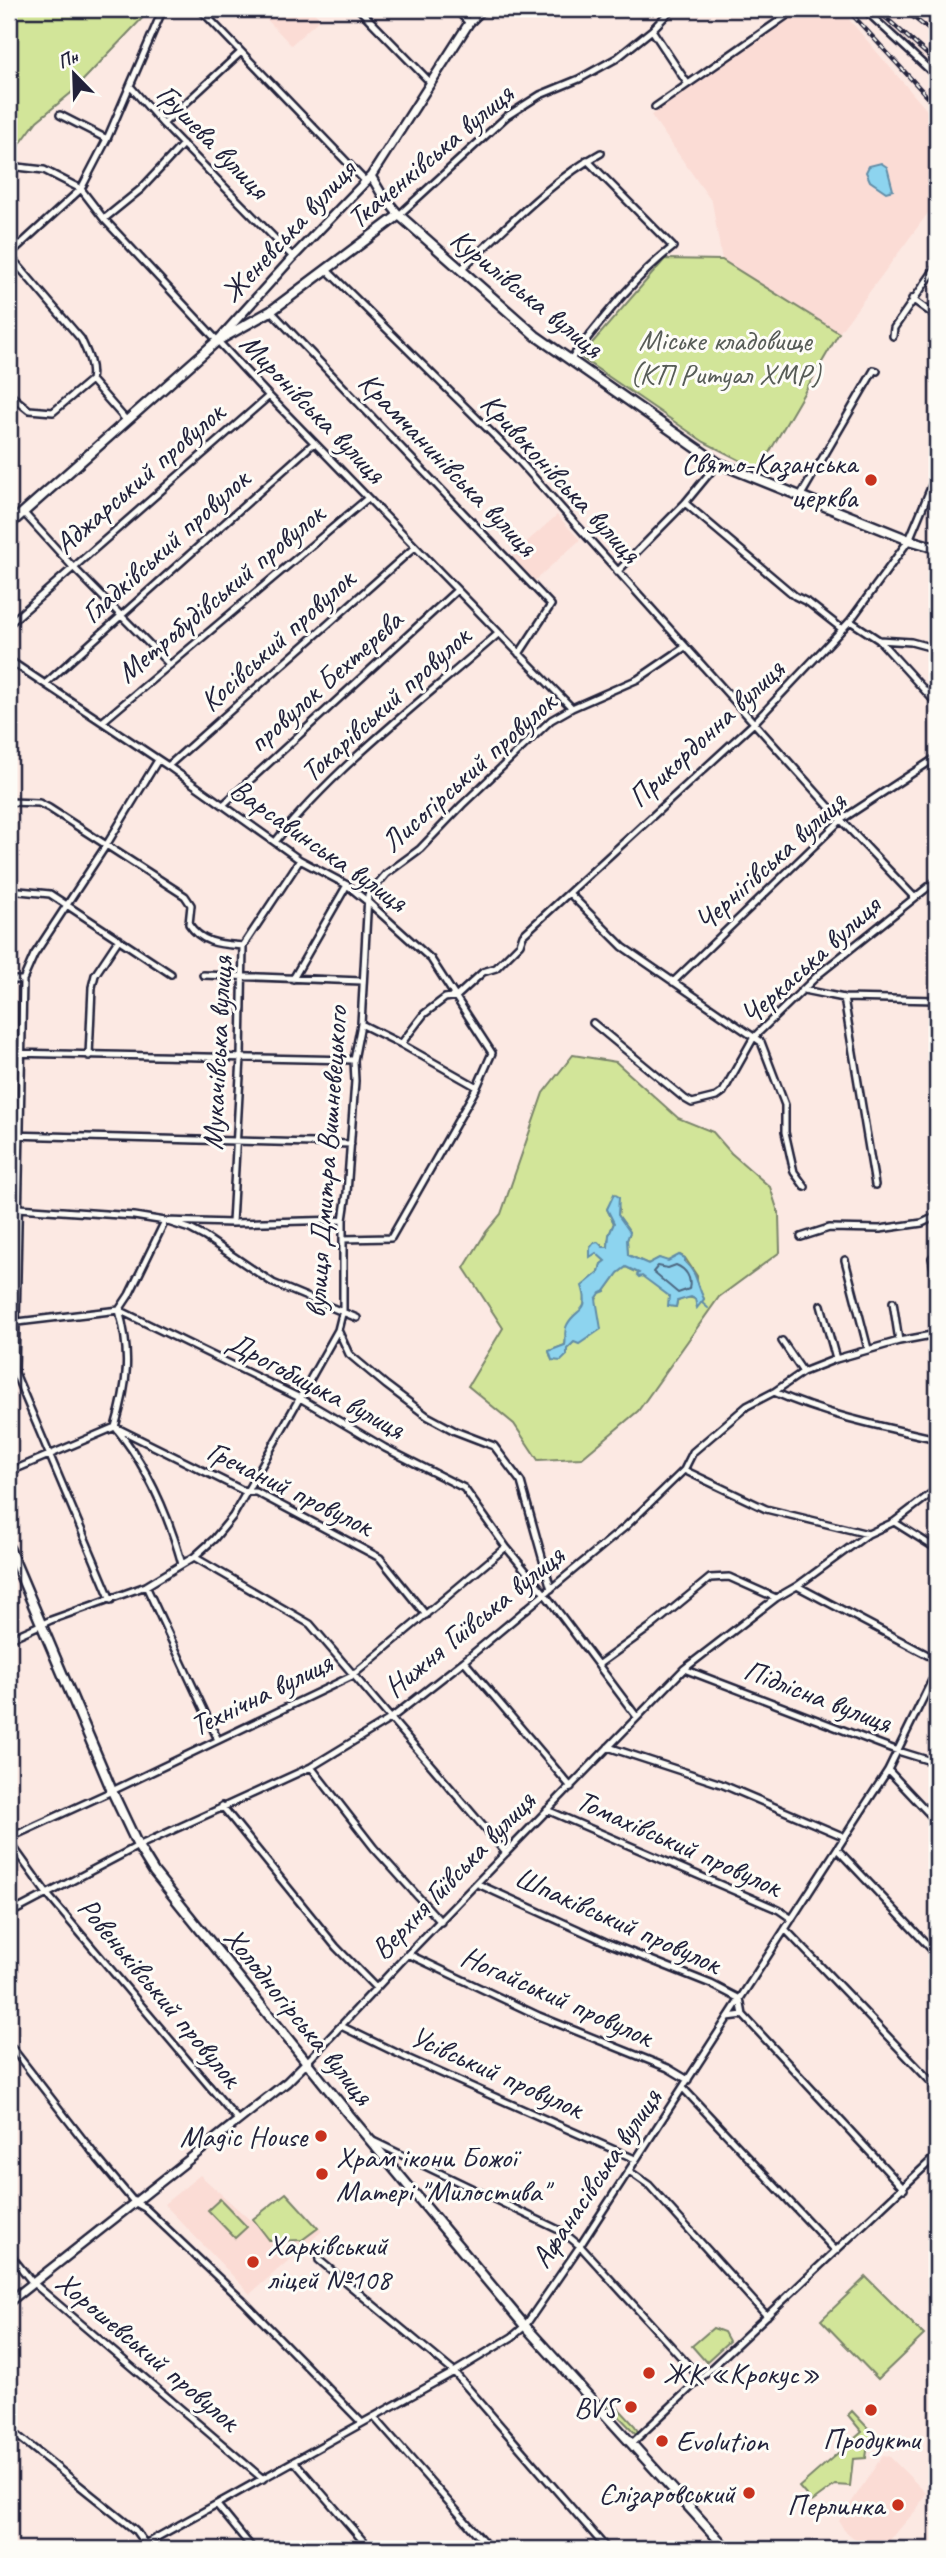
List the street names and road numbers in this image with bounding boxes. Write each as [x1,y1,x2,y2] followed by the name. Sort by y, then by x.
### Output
[339,74,522,237] street label: Ткаченківська вулиця
[148,75,279,209] street label: Грушева вулиця
[212,150,366,310] street label: Женевська вулиця
[443,220,612,367] street label: Курилівська вулиця
[232,325,395,492] street label: Миронівська вулиця
[350,364,547,565] street label: Крамчанинівська вулиця
[472,385,650,572] street label: Кривоконівська вулиця
[46,392,233,562] street label: Аджарський провулок
[73,459,259,632] street label: Гладківський провулок
[108,494,333,691] street label: Метробудівський провулок
[191,559,364,720] street label: Косівський провулок
[239,600,412,761] street label: провулок Бехтерєва
[292,616,479,790] street label: Токарівський провулок
[620,650,793,815] street label: Прикордонна вулиця
[373,682,565,861] street label: Лисогірський провулок
[223,770,416,921] street label: Варсавинська вулиця
[686,782,855,939] street label: Чернігівська вулиця
[732,885,890,1033] street label: Черкаська вулиця
[193,954,241,1151] street label: Мукачівська вулиця
[296,1004,356,1319] street label: вулиця Дмитра Вишневецького
[221,1322,412,1448] street label: Дрогобицька вулиця
[201,1432,381,1545] street label: Гречаний провулок
[376,1536,573,1705] street label: Нижня Гиївська вулиця
[184,1643,339,1745] street label: Технічна вулиця
[739,1651,898,1742] street label: Підлісна вулиця
[571,1781,789,1906] street label: Томахівський провулок
[363,1782,544,1968] street label: Верхня Гиївська вулиця
[509,1858,729,1983] street label: Шпаківський провулок
[70,1889,252,2096] street label: Ровеньківський провулок
[216,1919,383,2114] street label: Холодногірська вулиця
[455,1937,661,2056] street label: Ногайський провулок
[405,2017,591,2128] street label: Усівський провулок
[522,2080,671,2275] street label: Афанасівська вулиця
[48,2263,249,2440] street label: Хорошевський провулок

